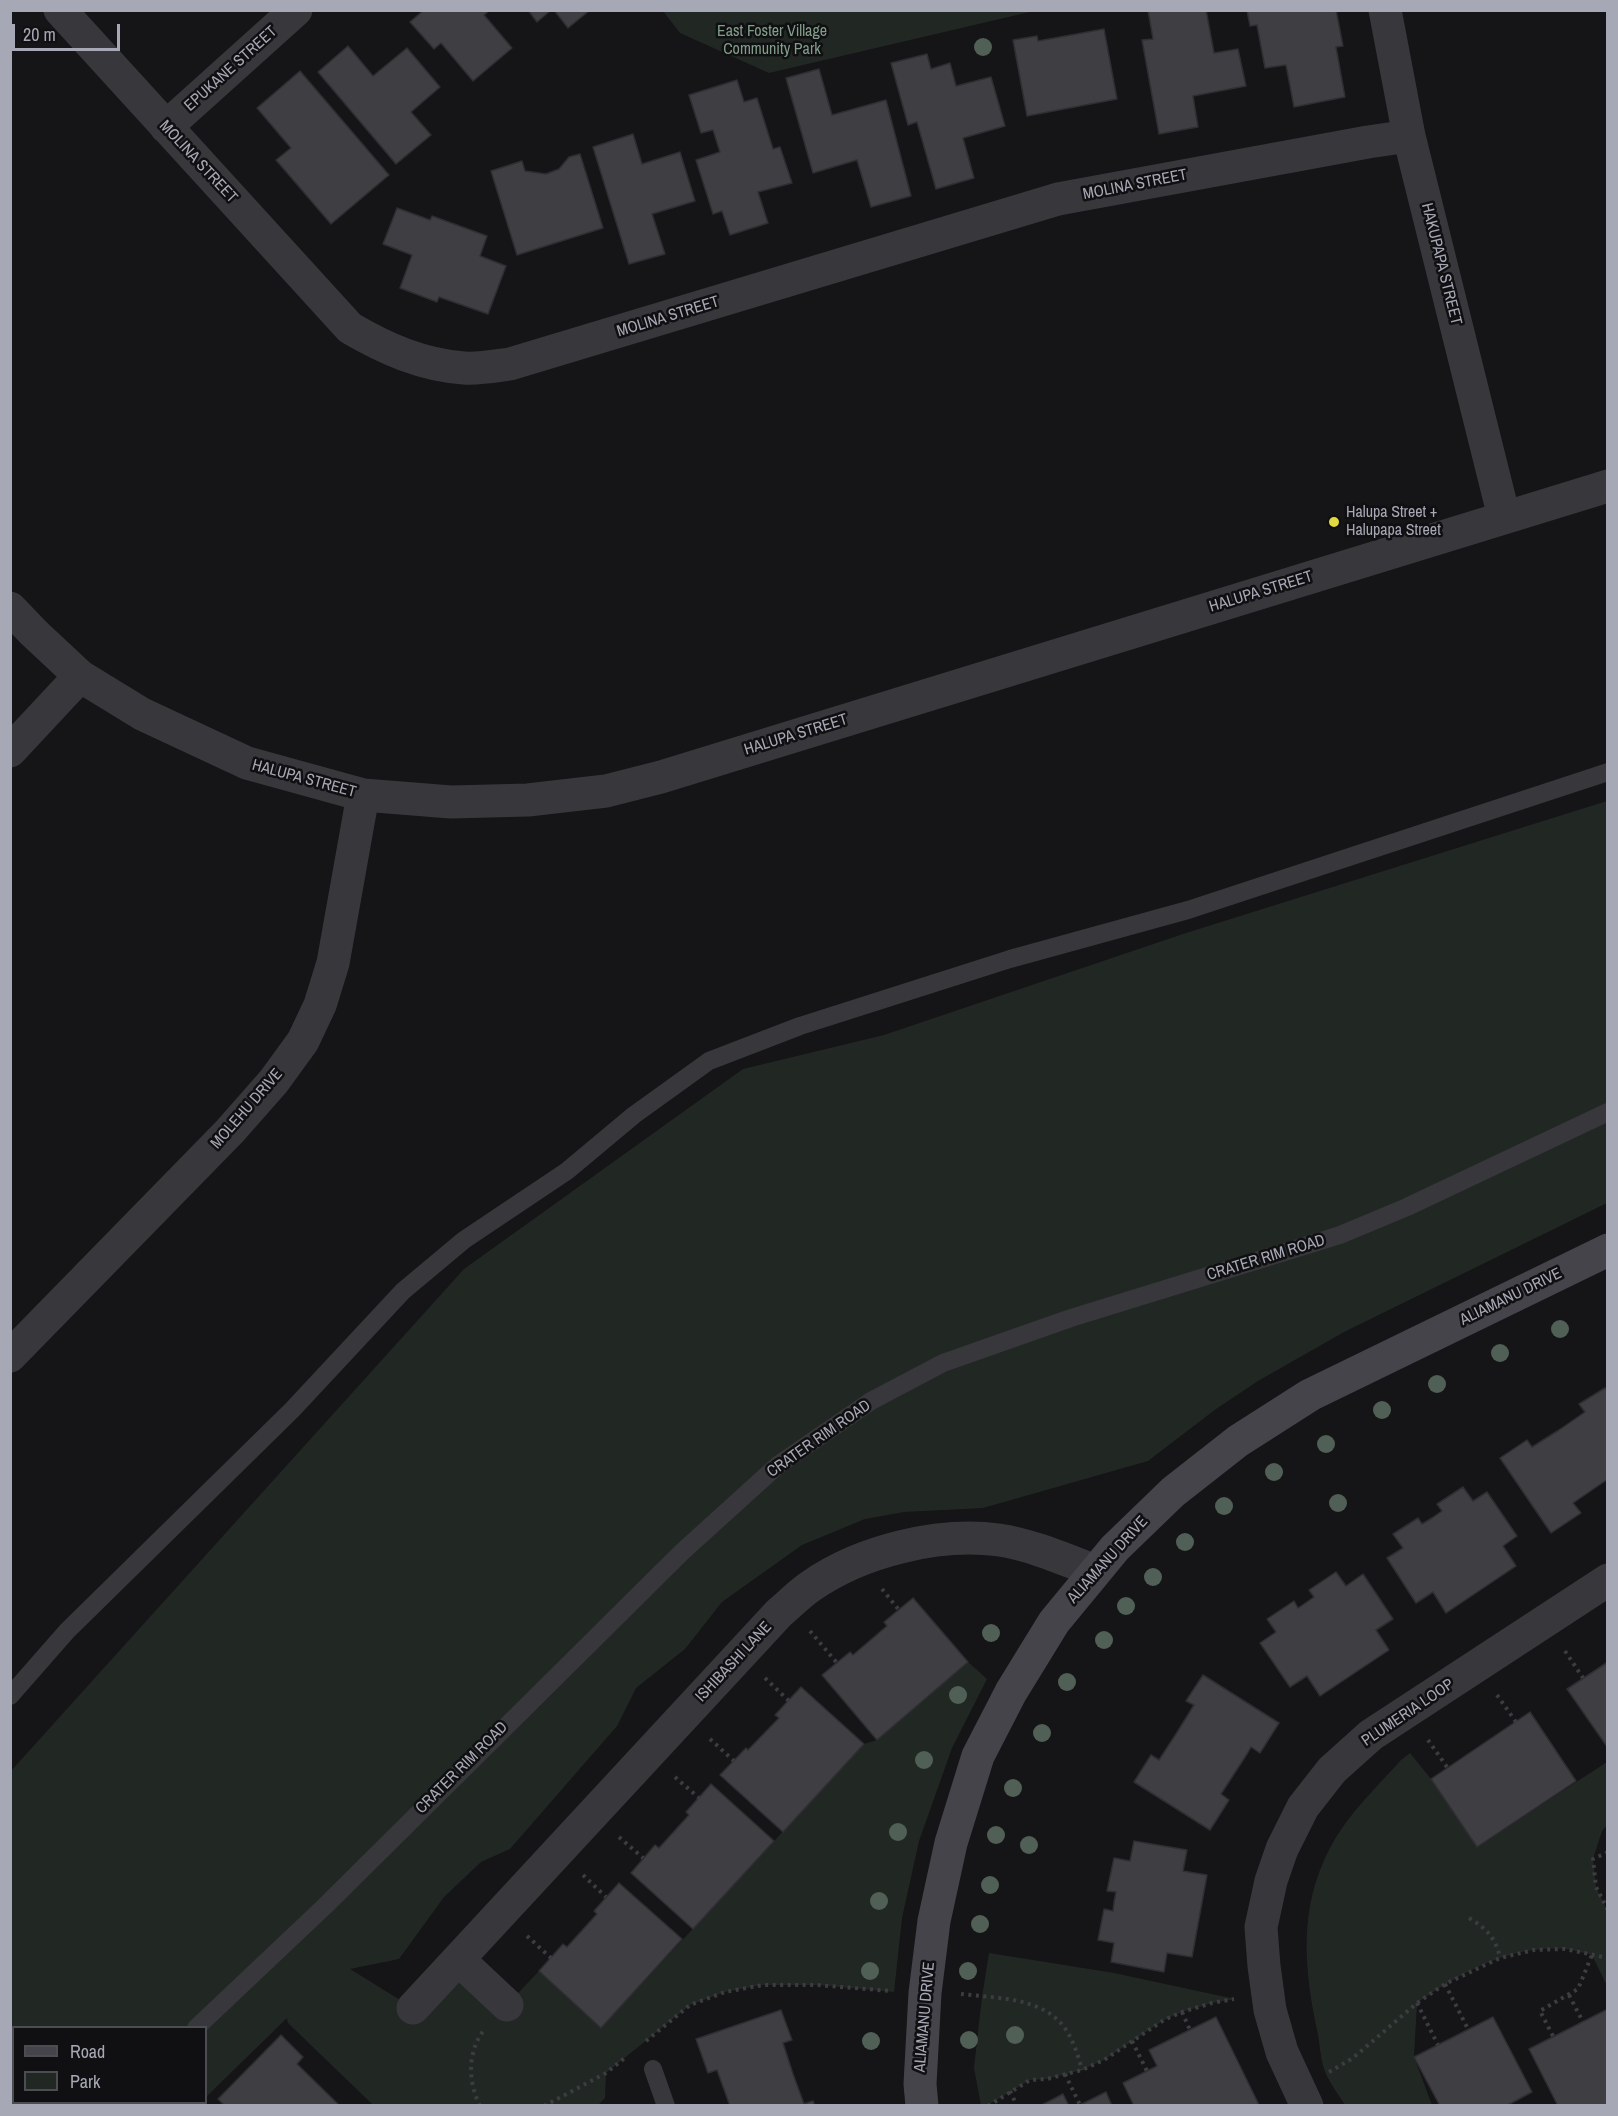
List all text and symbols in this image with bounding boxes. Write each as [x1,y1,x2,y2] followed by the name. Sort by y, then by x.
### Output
[15,12,123,50] scale bar
[23,22,56,47] text: 20 m
[181,22,281,116] street label: EPUKANE STREET
[717,22,827,60] park label: East Foster Village Community Park
[155,117,241,207] street label: MOLINA STREET
[1081,165,1189,205] street label: MOLINA STREET
[1417,201,1465,327] street label: HAKUPAPA STREET
[615,292,721,342] street label: MOLINA STREET
[1346,503,1441,541] place label: Halupa Street + Halupapa Street
[1327,515,1341,529] marker: Halupa Street + Halupapa Street
[1207,567,1315,617] street label: HALUPA STREET
[742,710,850,760] street label: HALUPA STREET
[250,756,358,802] street label: HALUPA STREET
[207,1065,287,1153] street label: MOLEHU DRIVE
[1205,1231,1327,1285] street label: CRATER RIM ROAD
[1457,1264,1565,1330] street label: ALIAMANU DRIVE
[763,1396,875,1482] street label: CRATER RIM ROAD
[1064,1512,1152,1608] street label: ALIAMANU DRIVE
[692,1618,776,1706] street label: ISHIBASHI LANE
[1358,1675,1458,1751] street label: PLUMERIA LOOP
[412,1718,512,1818] street label: CRATER RIM ROAD
[911,1961,939,2073] street label: ALIAMANU DRIVE
[12,2026,207,2104] legend
[70,2039,105,2064] text: Road
[70,2069,100,2094] text: Park

